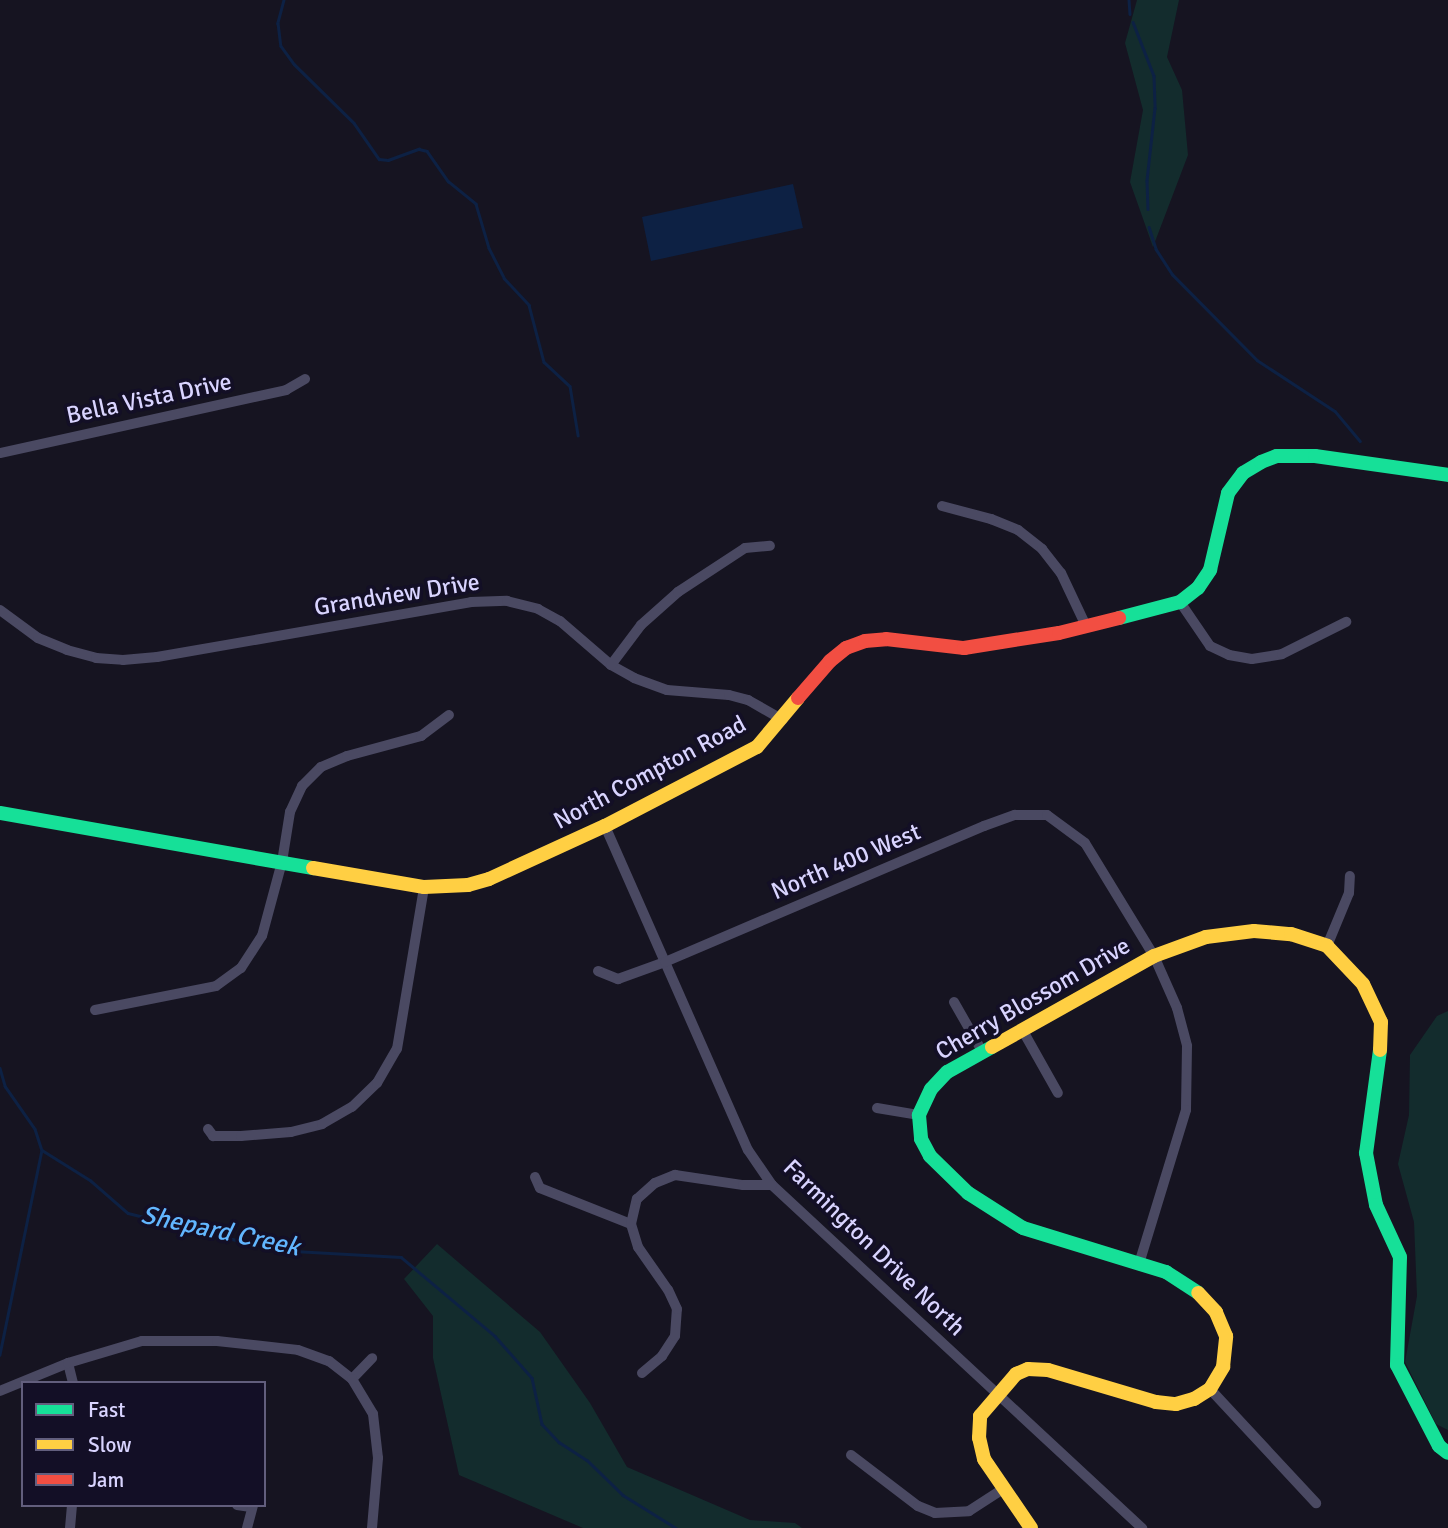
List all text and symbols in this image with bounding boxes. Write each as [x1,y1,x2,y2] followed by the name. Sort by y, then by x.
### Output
[64,367,234,431] street label: Bella Vista Drive
[312,568,482,622] street label: Grandview Drive
[549,710,751,836] street label: North Compton Road
[767,818,925,906] street label: North 400 West
[931,932,1135,1066] street label: Cherry Blossom Drive
[777,1154,971,1342] street label: Farmington Drive North
[138,1200,302,1264] water label: Shepard Creek
[21,1381,266,1507] legend
[88,1397,125,1423] text: Fast
[88,1432,132,1458] text: Slow
[88,1467,124,1493] text: Jam

